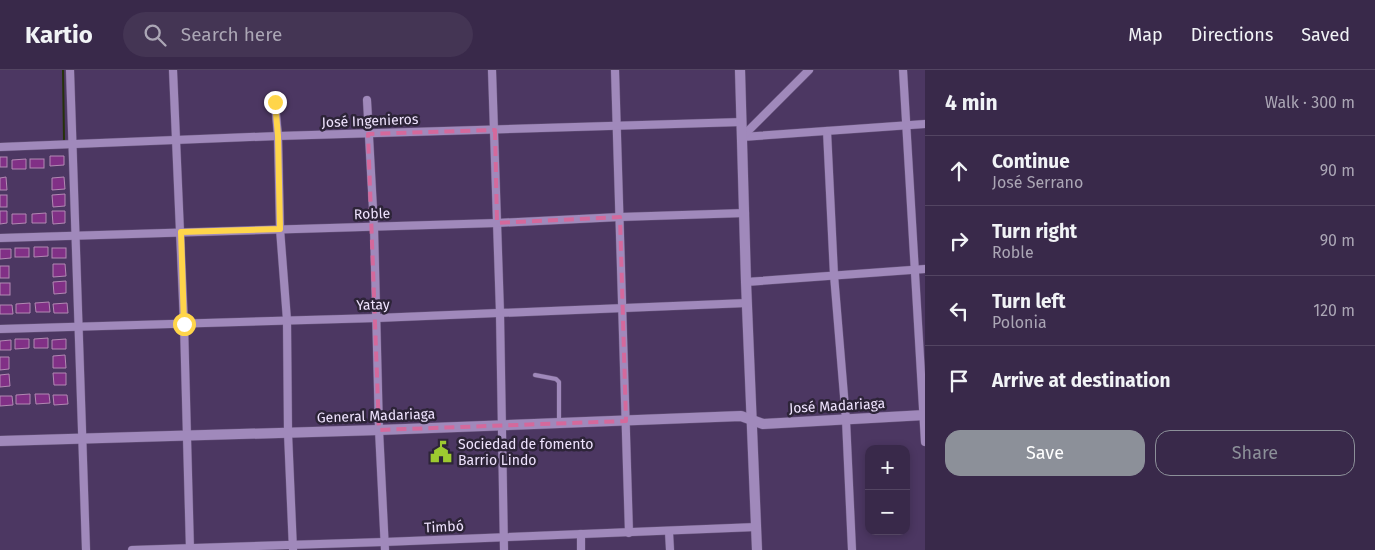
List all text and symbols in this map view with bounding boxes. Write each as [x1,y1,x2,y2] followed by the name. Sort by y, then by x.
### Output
[123,12,473,57] search box
[25,21,93,49] text: Kartio
[141,21,169,49] icon: search
[181,23,282,46] text: Search here
[1128,24,1163,46] text: Map
[1191,24,1273,46] text: Directions
[1301,24,1350,46] text: Saved
[945,90,998,116] text: 4 min
[264,91,287,114] route end
[1265,93,1355,112] text: Walk · 300 m
[321,111,419,131] street label: José Ingenieros
[992,150,1070,173] text: Continue
[945,157,973,185] icon: ahead
[1320,161,1355,180] text: 90 m
[992,173,1083,192] text: José Serrano
[354,205,390,223] street label: Roble
[992,220,1077,243] text: Turn right
[945,227,973,255] icon: right
[1320,231,1355,250] text: 90 m
[992,243,1034,262] text: Roble
[992,290,1066,313] text: Turn left
[356,296,390,314] street label: Yatay
[945,297,973,325] icon: left
[1313,301,1355,320] text: 120 m
[173,313,196,336] route start
[992,313,1047,332] text: Polonia
[945,367,973,395] icon: arrive
[992,369,1171,392] text: Arrive at destination
[788,395,886,417] street label: José Madariaga
[317,405,435,427] street label: General Madariaga
[945,430,1145,476] button: Save
[1155,430,1355,476] button: Share
[458,436,593,469] place label: Sociedad de fomento Barrio Lindo
[428,439,454,465] public building icon: Sociedad de fomento Barrio Lindo
[865,445,910,535] map controls
[865,445,910,490] button: +
[865,490,910,535] button: −
[424,517,464,537] street label: Timbó

